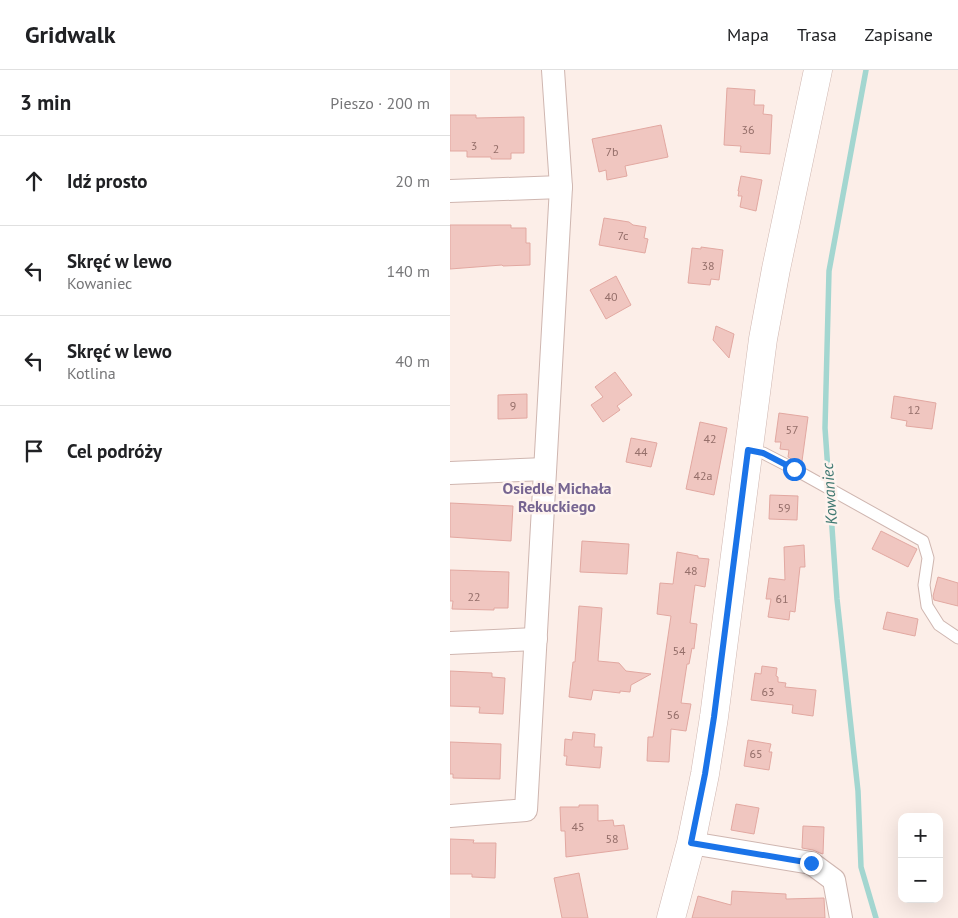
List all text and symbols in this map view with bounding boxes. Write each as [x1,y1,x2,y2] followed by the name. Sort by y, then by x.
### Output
[25,19,115,50] text: Gridwalk
[727,23,769,46] text: Mapa
[797,23,837,46] text: Trasa
[865,23,933,46] text: Zapisane
[20,89,71,116] text: 3 min
[330,93,430,113] text: Pieszo · 200 m
[741,122,755,137] house number: 36
[471,138,477,153] house number: 3
[493,141,499,156] house number: 2
[605,144,619,159] house number: 7b
[20,167,48,195] icon: ahead
[67,169,147,193] text: Idź prosto
[395,171,430,191] text: 20 m
[617,228,629,243] house number: 7c
[67,249,172,273] text: Skręć w lewo
[20,257,48,285] icon: left
[701,258,715,273] house number: 38
[387,261,430,281] text: 140 m
[67,273,132,293] text: Kowaniec
[604,289,618,304] house number: 40
[67,339,172,363] text: Skręć w lewo
[20,347,48,375] icon: left
[395,351,430,371] text: 40 m
[67,363,116,383] text: Kotlina
[510,398,516,413] house number: 9
[907,402,921,417] house number: 12
[785,422,799,437] house number: 57
[703,431,717,446] house number: 42
[20,437,48,465] icon: arrive
[67,439,162,463] text: Cel podróży
[634,444,648,459] house number: 44
[783,458,806,481] route start
[817,462,841,526] water label: Kowaniec
[693,468,713,483] house number: 42a
[502,478,612,516] district label: Osiedle Michała Rekuckiego
[777,500,791,515] house number: 59
[684,563,698,578] house number: 48
[467,589,481,604] house number: 22
[775,591,789,606] house number: 61
[672,643,686,658] house number: 54
[761,684,775,699] house number: 63
[666,707,680,722] house number: 56
[749,746,763,761] house number: 65
[898,813,943,903] map controls
[898,813,943,858] button: +
[571,819,585,834] house number: 45
[605,831,619,846] house number: 58
[800,852,823,875] route end
[898,858,943,903] button: −

